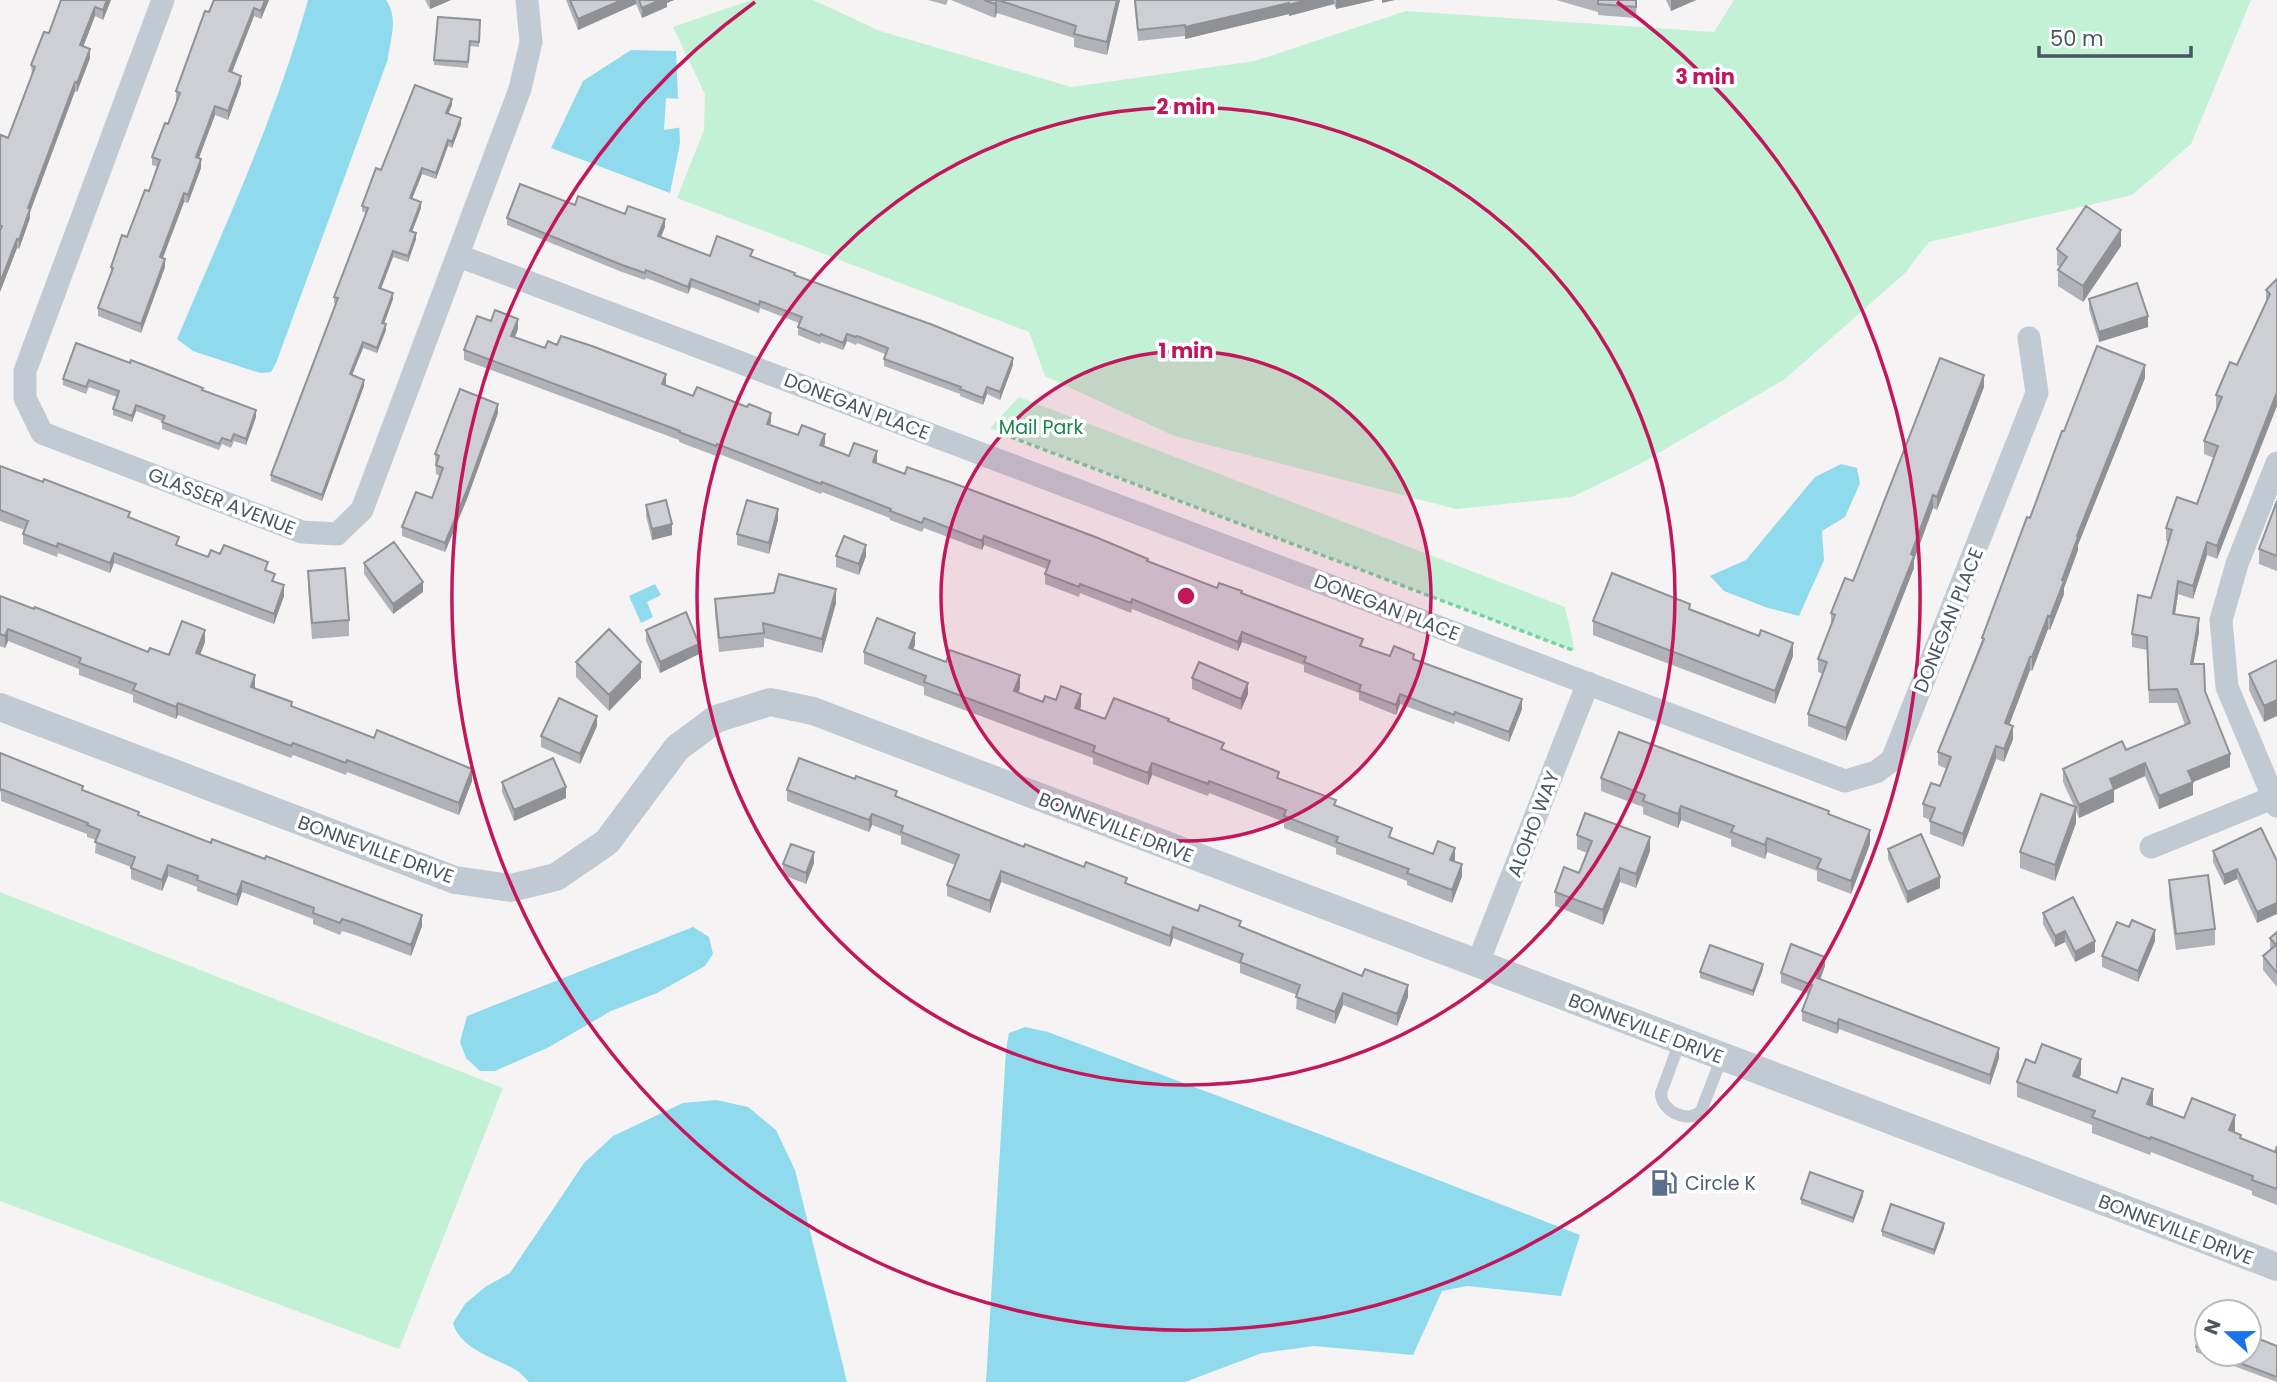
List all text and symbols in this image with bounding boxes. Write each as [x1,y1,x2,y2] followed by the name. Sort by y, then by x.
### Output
[2039,14,2191,58] scale bar
[2050,24,2104,53] text: 50 m
[1675,62,1735,91] text: 3 min
[1156,92,1216,121] text: 2 min
[1159,336,1213,365] text: 1 min
[780,366,934,447] street label: DONEGAN PLACE
[999,414,1083,441] park label: Mail Park
[144,461,299,542] street label: GLASSER AVENUE
[1907,544,1990,697] street label: DONEGAN PLACE
[1310,567,1464,648] street label: DONEGAN PLACE
[1174,584,1198,608] centre of rings
[1501,767,1566,881] street label: ALOHO WAY
[1034,785,1197,869] street label: BONNEVILLE DRIVE
[294,809,458,890] street label: BONNEVILLE DRIVE
[1564,986,1727,1070] street label: BONNEVILLE DRIVE
[1649,1168,1679,1198] fuel station icon: Circle K
[1685,1170,1756,1197] place label: Circle K
[2094,1187,2257,1271] street label: BONNEVILLE DRIVE
[2193,1298,2263,1368] north arrow
[2197,1316,2228,1339] text: N

